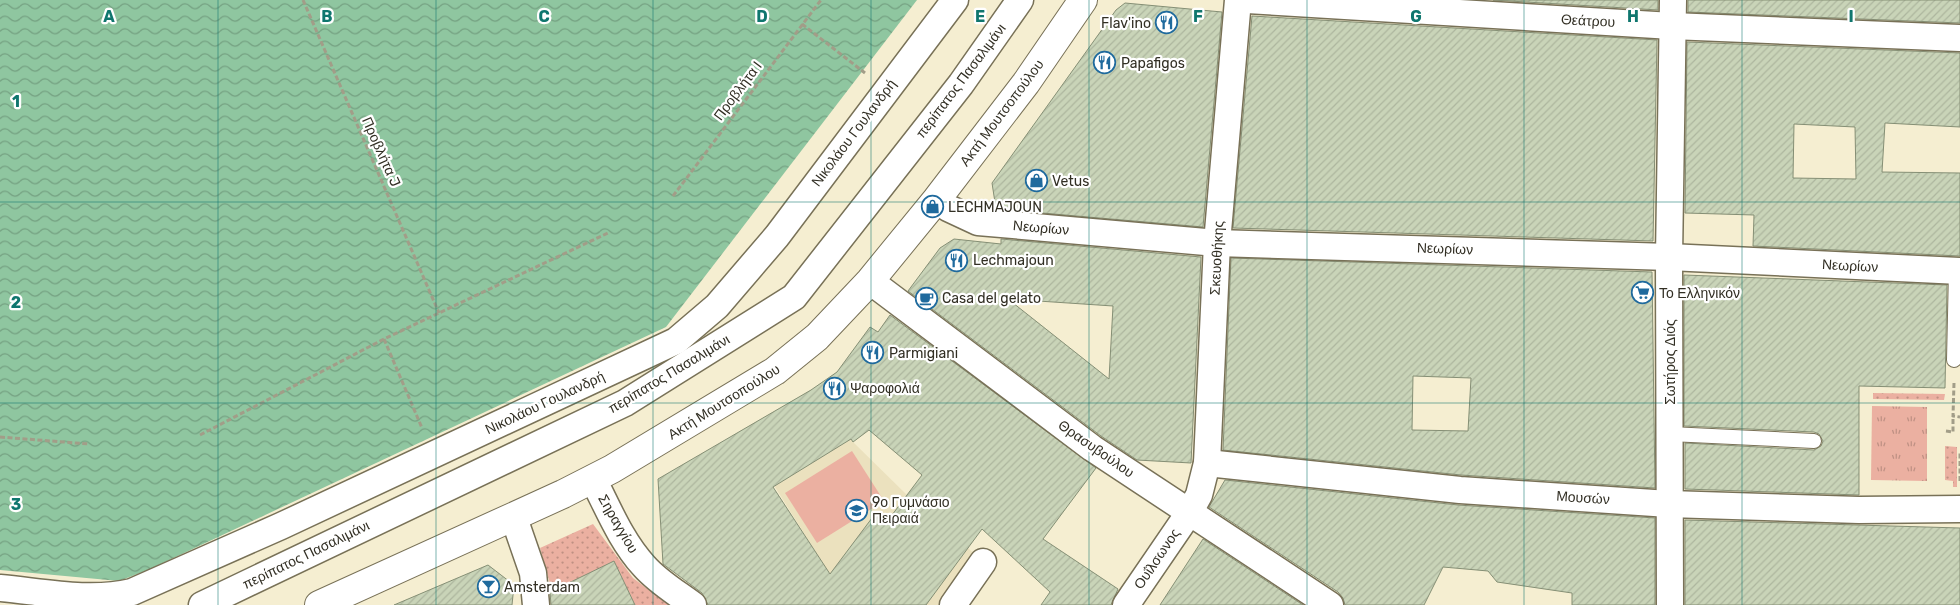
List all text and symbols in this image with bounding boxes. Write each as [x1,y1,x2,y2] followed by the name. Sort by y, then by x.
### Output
[103,7,115,26] text: A
[321,7,333,26] text: B
[538,7,550,26] text: C
[756,7,768,26] text: D
[975,7,985,26] text: E
[1193,7,1203,26] text: F
[1410,7,1422,26] text: G
[1627,7,1639,26] text: H
[1848,7,1854,26] text: I
[1155,11,1179,35] restaurant icon: Flav'ino
[1561,11,1615,31] street label: Θεάτρου
[1101,15,1151,32] place label: Flav'ino
[912,20,1010,142] street label: περίπατος Πασαλιμάνι
[1093,51,1117,75] restaurant icon: Papafigos
[1121,55,1185,72] place label: Papafigos
[956,56,1048,170] street label: Ακτή Μουτσοπούλου
[710,58,766,124] street label: Προβλήτα I
[808,76,900,190] street label: Νικολάου Γουλανδρή
[12,92,20,111] text: 1
[358,115,404,189] street label: Προβλήτα J
[1024,169,1048,193] shop icon: Vetus
[1052,173,1089,190] place label: Vetus
[920,195,944,219] shop icon: LECHMAJOUN
[948,199,1042,216] place label: LECHMAJOUN
[1012,217,1070,239] street label: Νεωρίων
[1207,220,1227,296] street label: Σκευοθήκης
[1417,240,1473,258] street label: Νεωρίων
[945,248,969,272] restaurant icon: Lechmajoun
[973,252,1054,269] place label: Lechmajoun
[1821,256,1879,276] street label: Νεωρίων
[1631,281,1655,305] supermarket icon: Το Ελληνικόν
[1659,285,1740,302] place label: Το Ελληνικόν
[914,286,938,310] cafe icon: Casa del gelato
[942,290,1041,307] place label: Casa del gelato
[11,293,21,312] text: 2
[1662,319,1679,405] street label: Σωτήρος Διός
[605,331,733,417] street label: περίπατος Πασαλιμάνι
[861,341,885,365] restaurant icon: Parmigiani
[889,345,958,362] place label: Parmigiani
[665,361,783,443] street label: Ακτή Μουτσοπούλου
[483,368,607,438] street label: Νικολάου Γουλανδρή
[822,376,846,400] restaurant icon: Ψαροφολιά
[850,380,920,397] place label: Ψαροφολιά
[1055,417,1137,481] street label: Θρασυβούλου
[1556,488,1610,508] street label: Μουσών
[594,492,642,556] street label: Σηραγγίου
[872,494,950,527] place label: 9ο Γυμνάσιο Πειραιά
[11,495,21,514] text: 3
[844,498,868,522] school or university icon: 9ο Γυμνάσιο Πειραιά
[240,517,372,593] street label: περίπατος Πασαλιμάνι
[1131,525,1184,593] street label: Ουΐλσωνος
[476,575,500,599] bar icon: Amsterdam
[504,579,580,596] place label: Amsterdam

